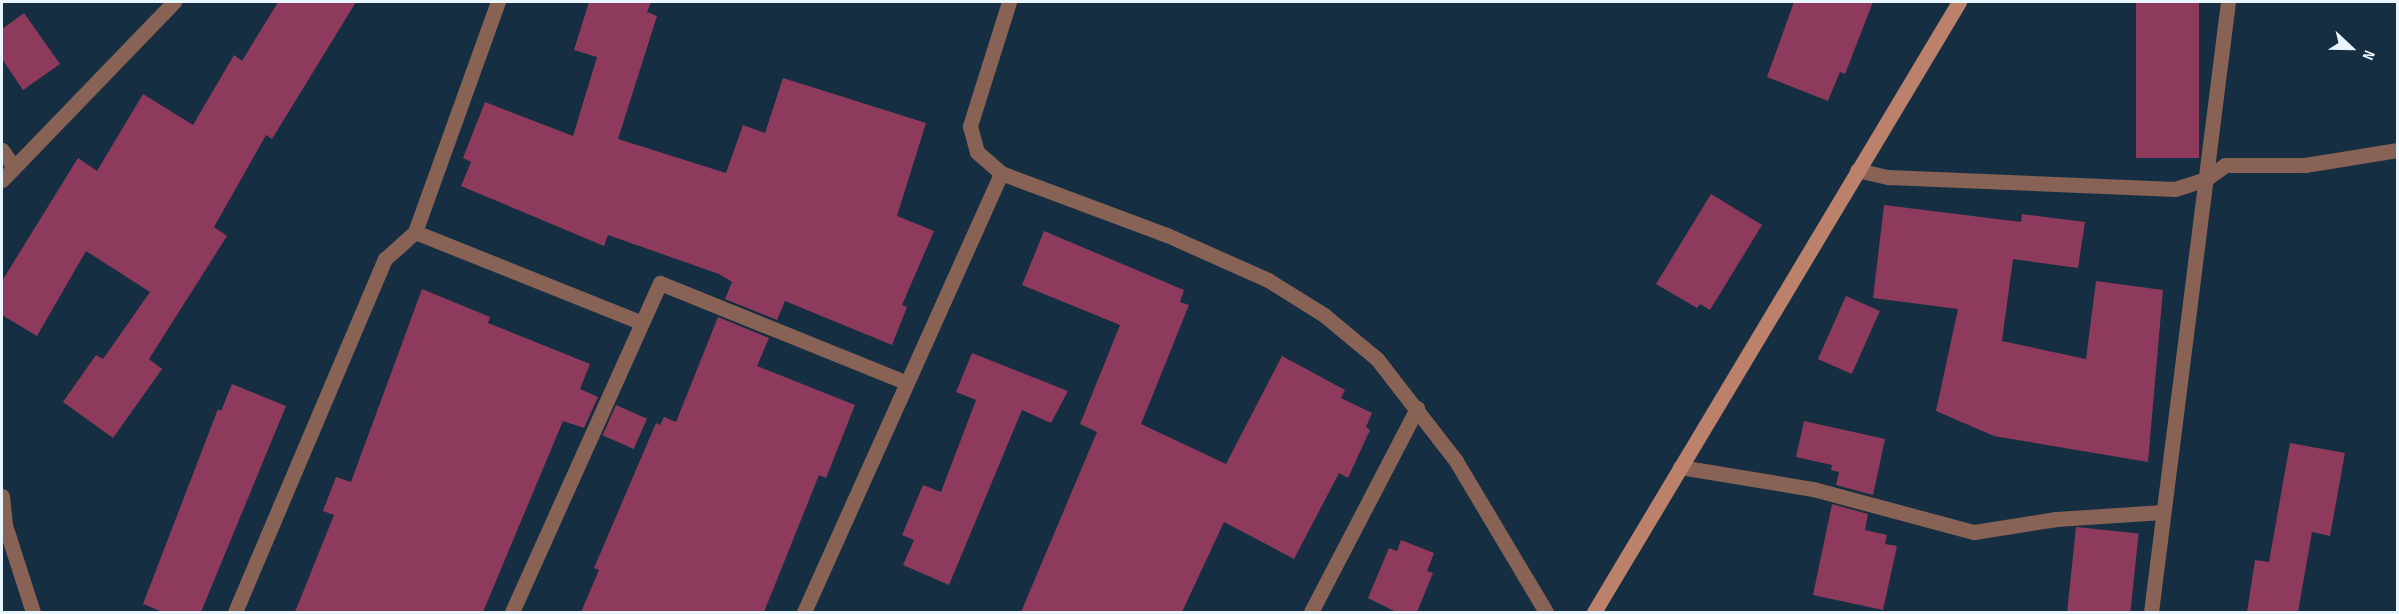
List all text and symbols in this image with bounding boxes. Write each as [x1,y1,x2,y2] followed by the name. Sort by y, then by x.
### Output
[2321,18,2381,78] north arrow
[2358,47,2379,62] text: N

